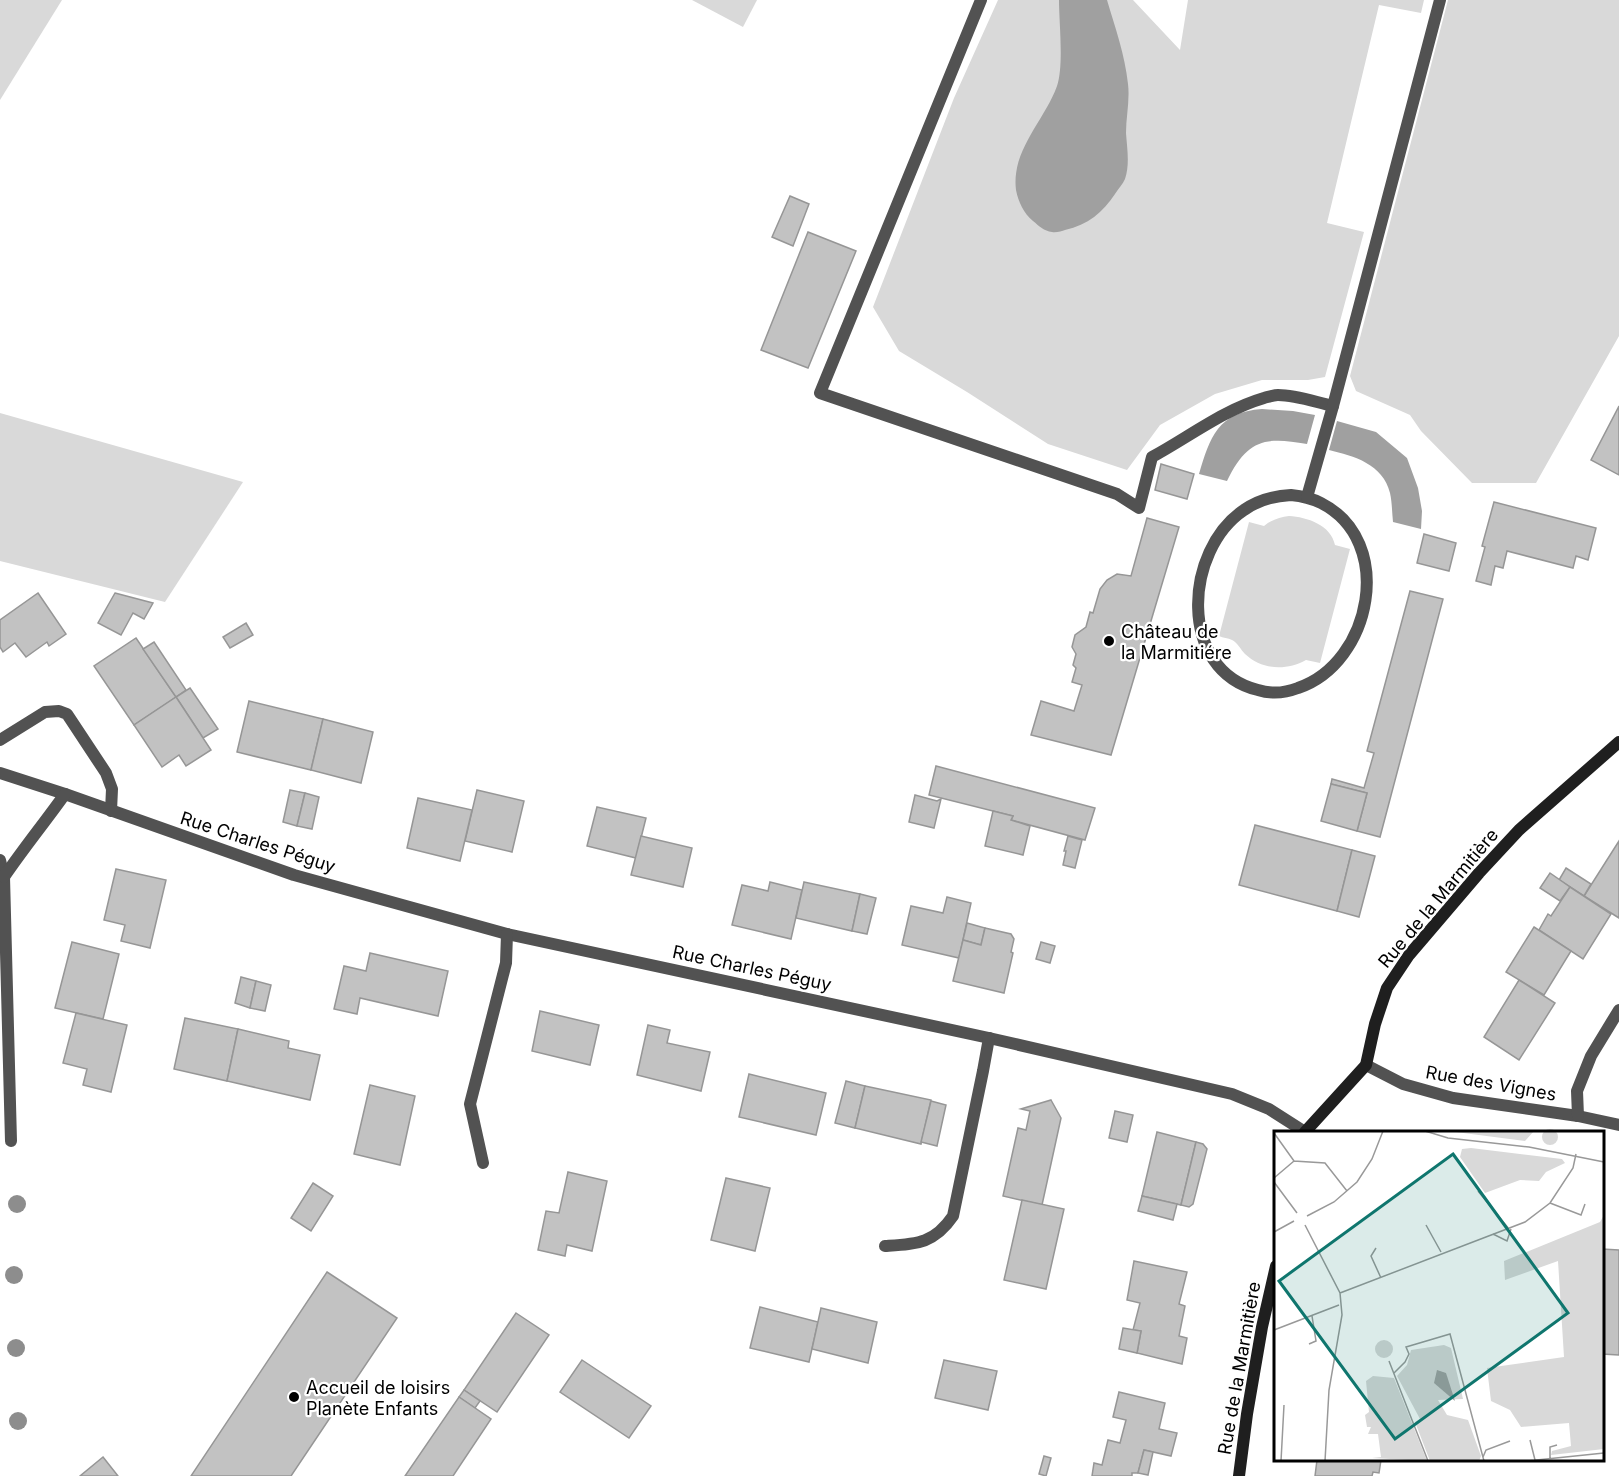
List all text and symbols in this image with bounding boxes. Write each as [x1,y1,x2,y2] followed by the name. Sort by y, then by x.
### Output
[1121,621,1232,663] place label: Château de la Marmitiére
[1102,634,1116,648] marker: Château de la Marmitiére
[178,807,338,877] street label: Rue Charles Péguy
[1374,824,1502,972] street label: Rue de la Marmitière
[671,941,833,995] street label: Rue Charles Péguy
[1424,1061,1558,1105] street label: Rue des Vignes
[1274,1131,1604,1461] inset map
[1213,1280,1265,1456] street label: Rue de la Marmitière
[306,1377,450,1419] place label: Accueil de loisirs Planète Enfants
[287,1390,301,1404] marker: Accueil de loisirs Planète Enfants

